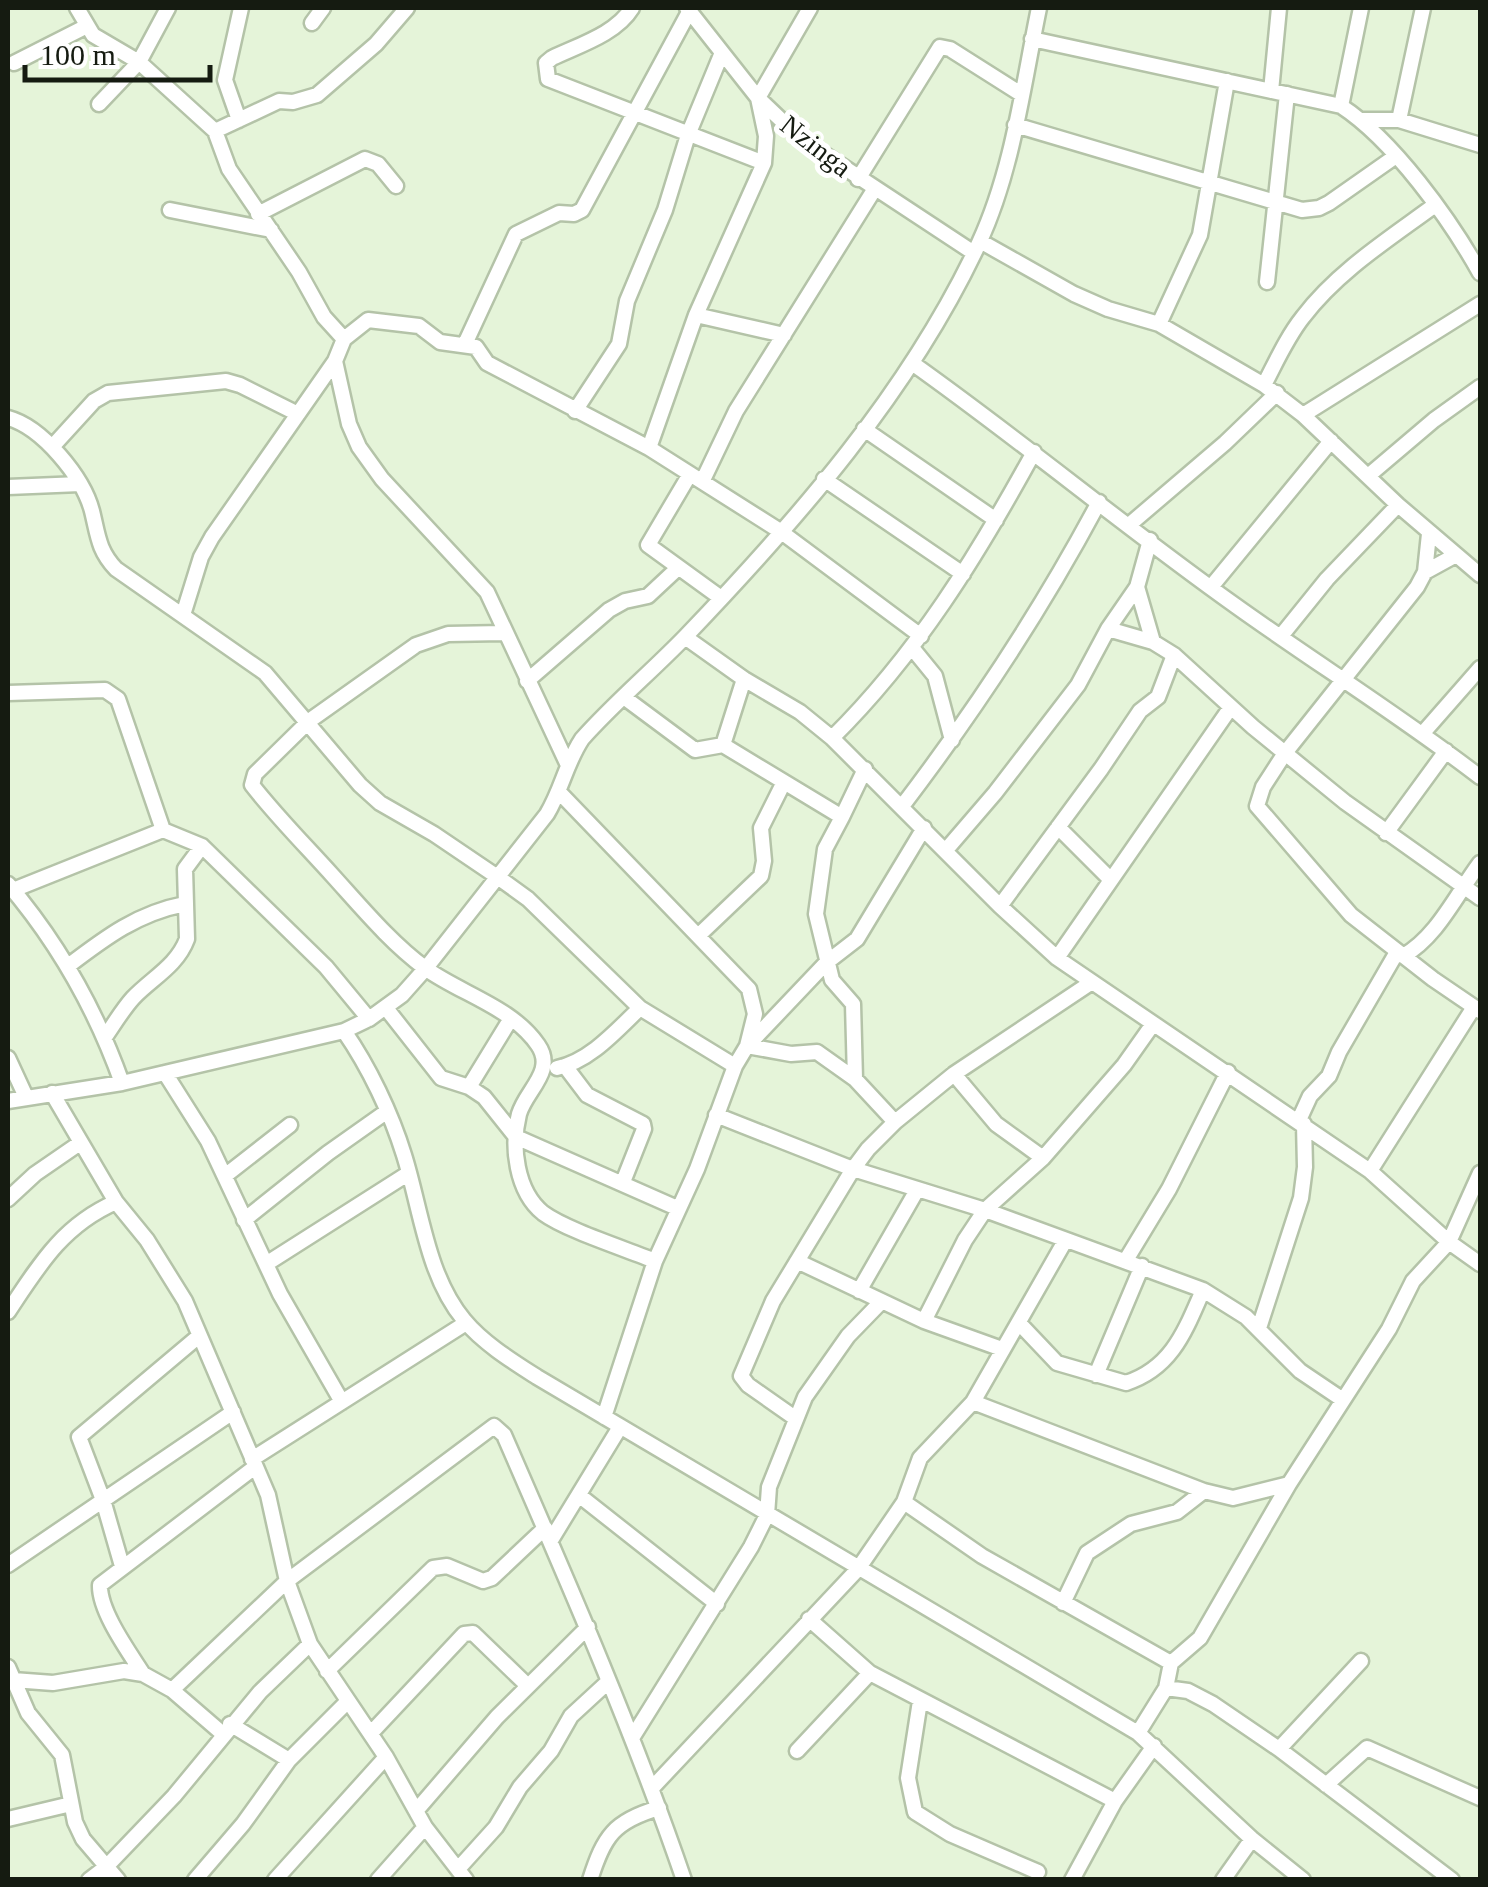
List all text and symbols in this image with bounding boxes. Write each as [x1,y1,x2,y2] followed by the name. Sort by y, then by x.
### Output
[25,20,210,82] scale bar
[40,38,116,71] text: 100 m
[775,109,858,183] street label: Nzinga

